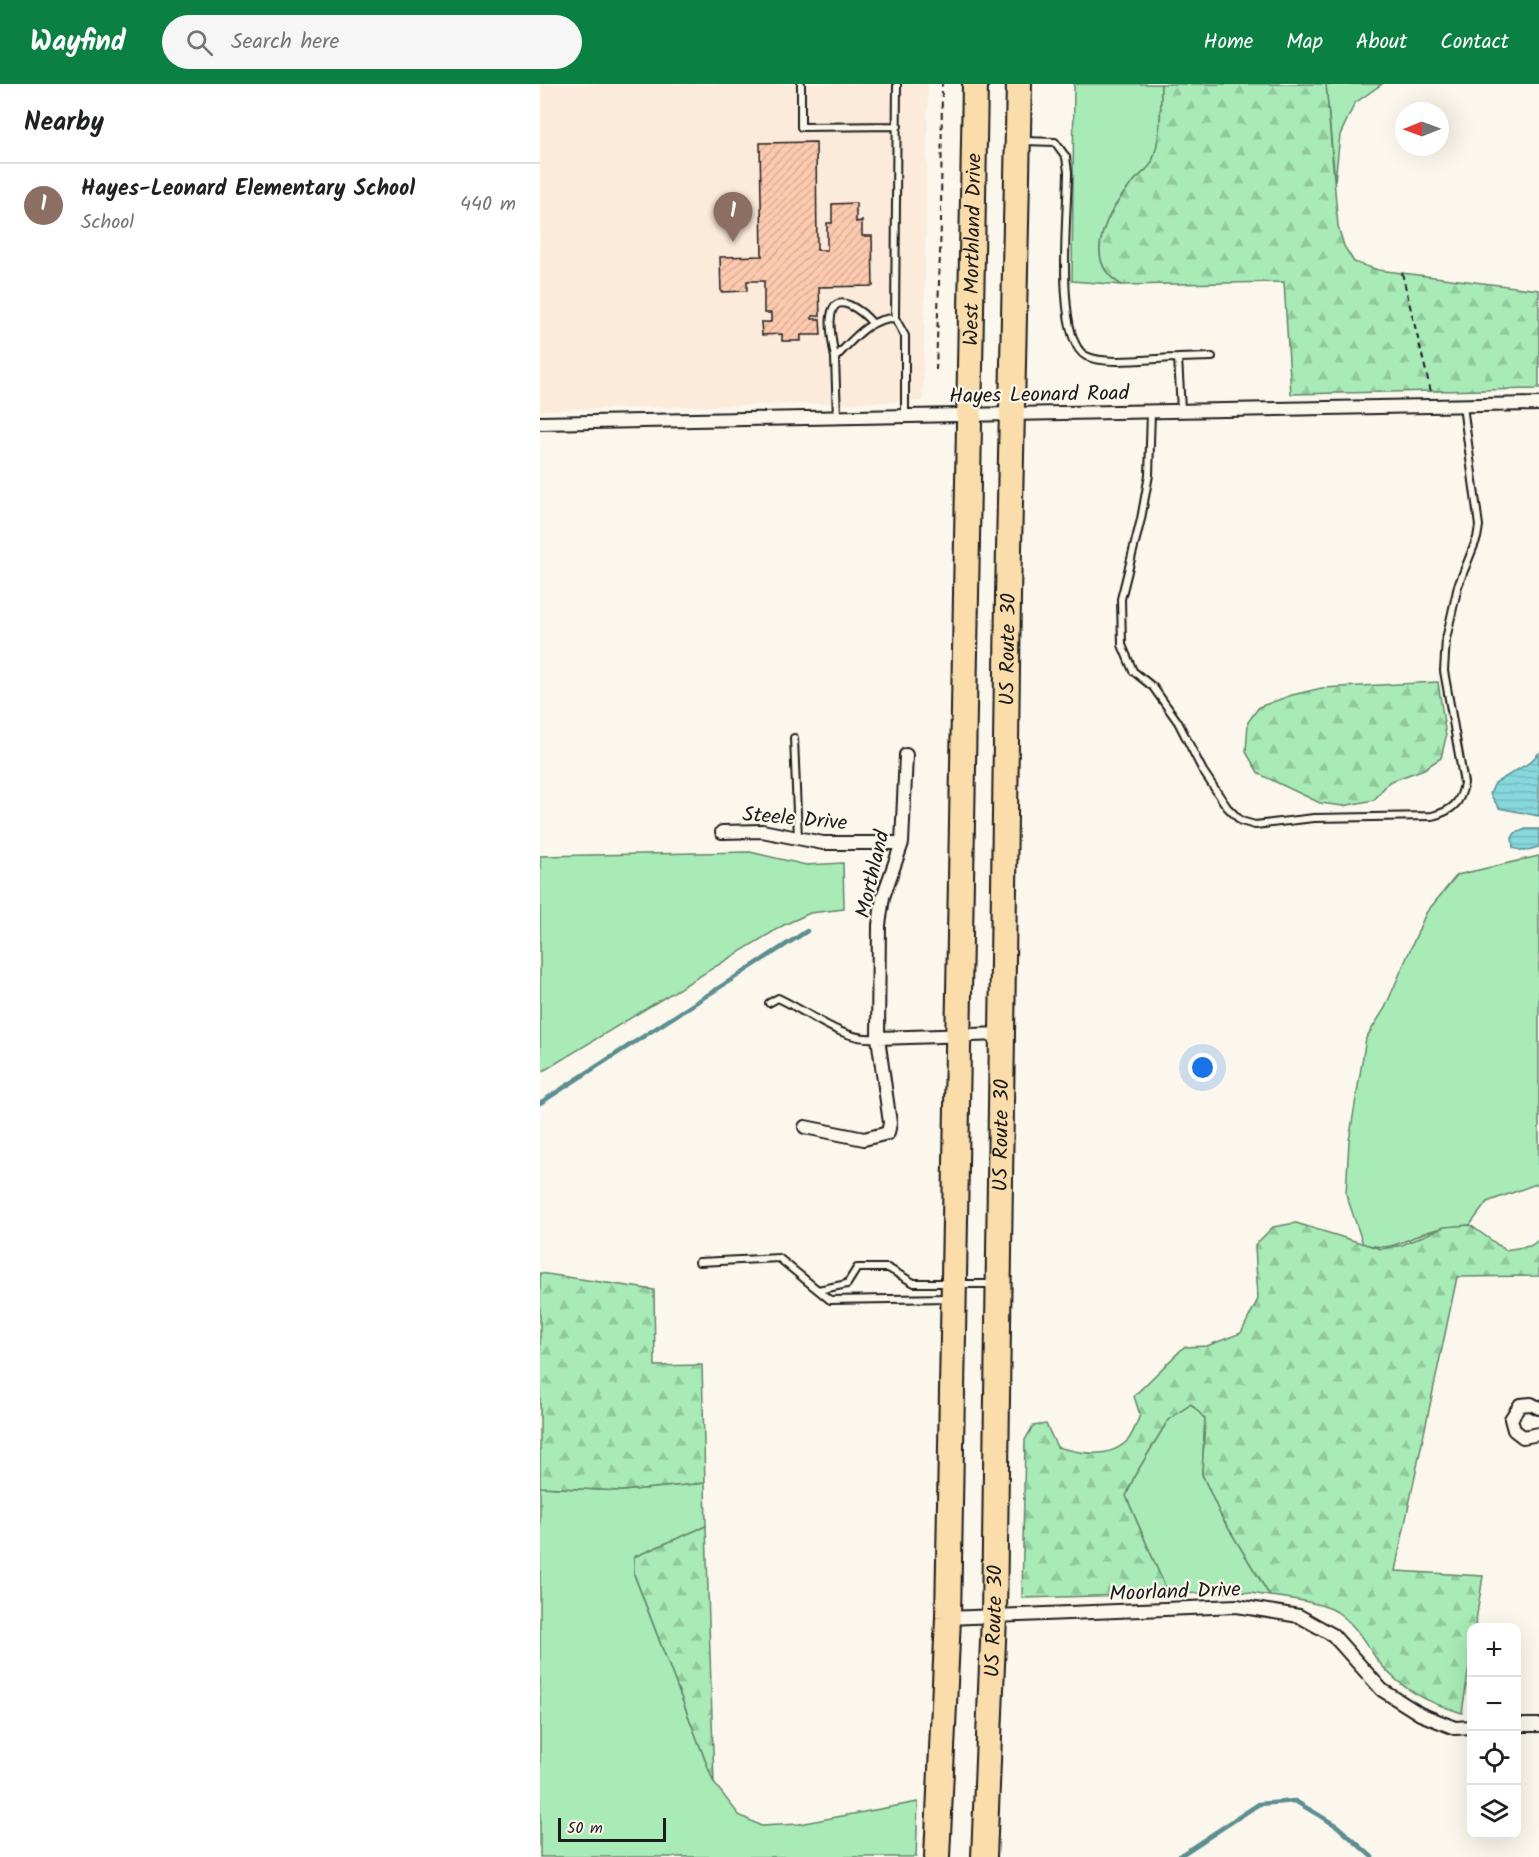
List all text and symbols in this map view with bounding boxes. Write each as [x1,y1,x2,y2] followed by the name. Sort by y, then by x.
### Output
[162,15,582,69] search box
[30,20,126,65] text: Wayfind
[231,25,339,60] text: Search here
[183,26,216,59] icon: search
[1204,26,1253,59] text: Home
[1286,26,1323,59] text: Map
[1356,26,1407,59] text: About
[1440,26,1509,59] text: Contact
[24,102,104,144] text: Nearby
[1395,102,1449,156] north arrow
[955,152,992,346] street label: West Morthland Drive
[81,172,415,207] text: Hayes-Leonard Elementary School
[40,189,47,221] text: 1
[460,189,516,221] text: 440 m
[714,192,752,242] pin: 1
[81,207,134,239] text: School
[949,377,1130,414] street label: Hayes Leonard Road
[991,593,1026,706] street label: US Route 30
[741,798,849,841] street label: Steele Drive
[847,827,900,921] street label: Morthland
[1188,1053,1217,1082] your location
[985,1079,1019,1192] street label: US Route 30
[976,1565,1013,1678] street label: US Route 30
[1109,1574,1242,1611] street label: Moorland Drive
[1467,1623,1521,1839] map controls
[1467,1623,1521,1677] button: +
[1467,1677,1521,1731] button: −
[1467,1731,1521,1785] button: locate
[1467,1785,1521,1839] button: layers
[558,1815,666,1842] scale bar
[567,1816,603,1841] text: 50 m

